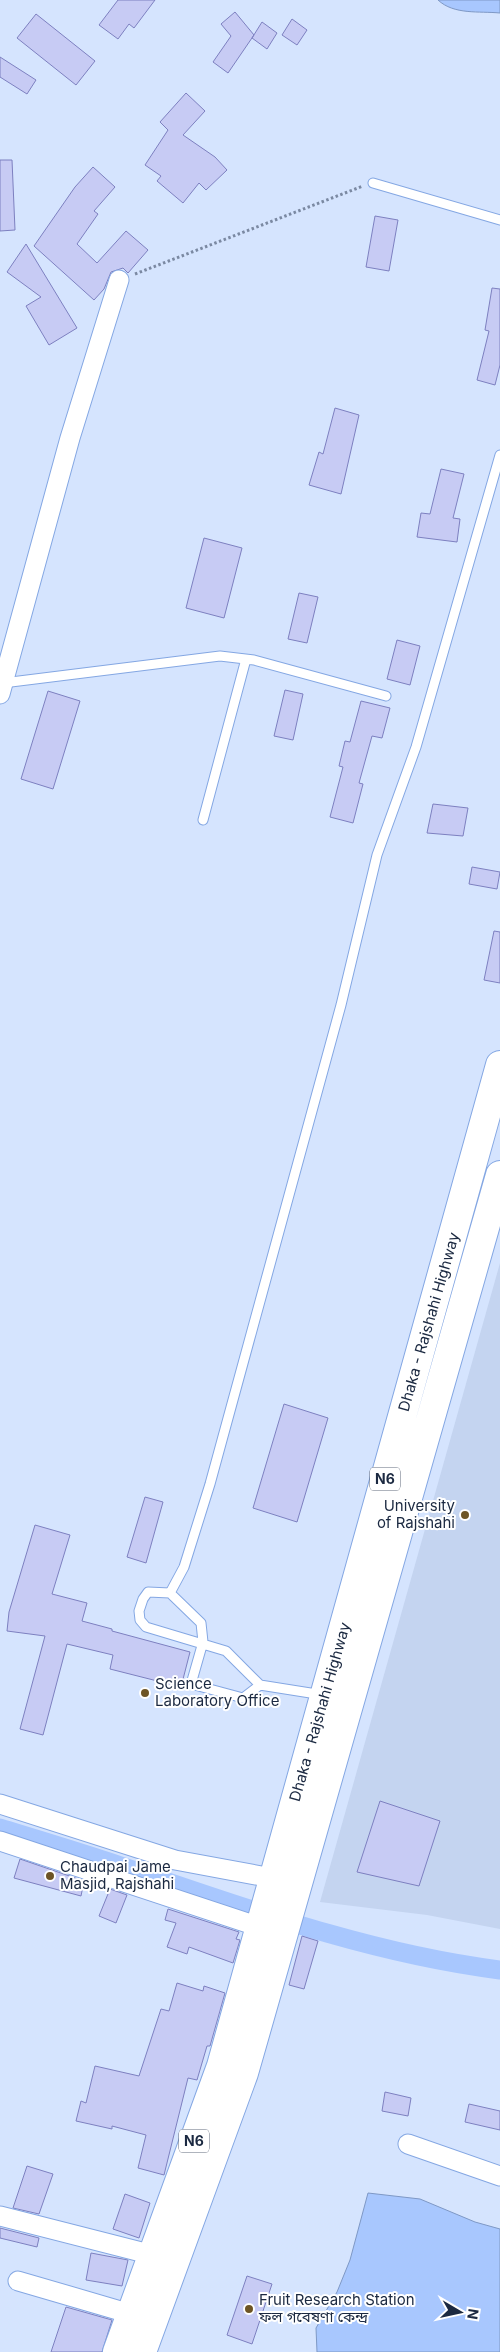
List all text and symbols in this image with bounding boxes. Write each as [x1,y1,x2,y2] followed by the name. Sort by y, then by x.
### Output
[394,1230,463,1414] street label: Dhaka - Rajshahi Highway
[370,1468,400,1490] road number: N6
[377,1496,456,1532] place label: University of Rajshahi
[459,1509,471,1521] marker: University of Rajshahi
[285,1620,354,1804] street label: Dhaka - Rajshahi Highway
[155,1674,279,1710] place label: Science Laboratory Office
[139,1687,151,1699] marker: Science Laboratory Office
[60,1857,174,1893] place label: Chaudpai Jame Masjid, Rajshahi
[44,1870,56,1882] marker: Chaudpai Jame Masjid, Rajshahi
[179,2130,209,2152] road number: N6
[435,2287,485,2337] north arrow
[258,2290,415,2326] place label: Fruit Research Station ফল গবেষণা কেন্দ্র
[243,2303,255,2315] marker: Fruit Research Station ফল গবেষণা কেন্দ্র
[464,2308,483,2321] text: N

